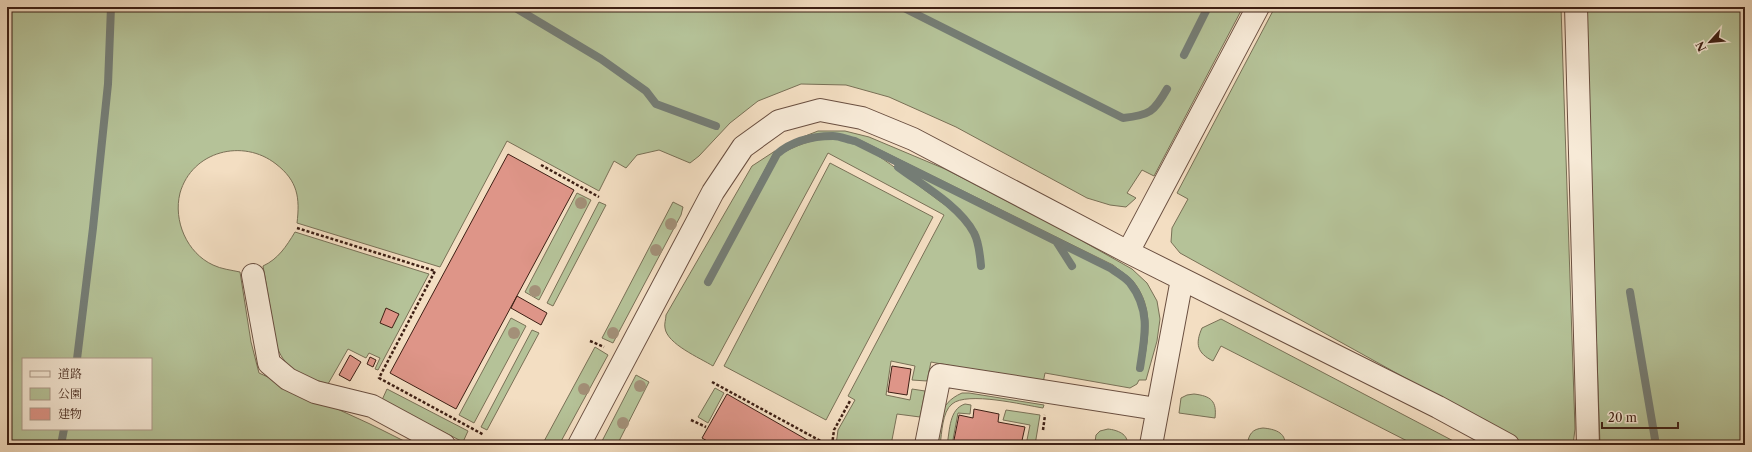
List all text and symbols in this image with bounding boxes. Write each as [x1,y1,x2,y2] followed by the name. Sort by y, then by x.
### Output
[1690,22,1730,62] north arrow
[1692,39,1709,54] text: N
[22,358,152,430] legend
[58,366,82,381] text: 道路
[58,386,82,401] text: 公園
[1602,404,1678,430] scale bar
[58,406,82,421] text: 建物
[1608,410,1637,425] text: 20 m

